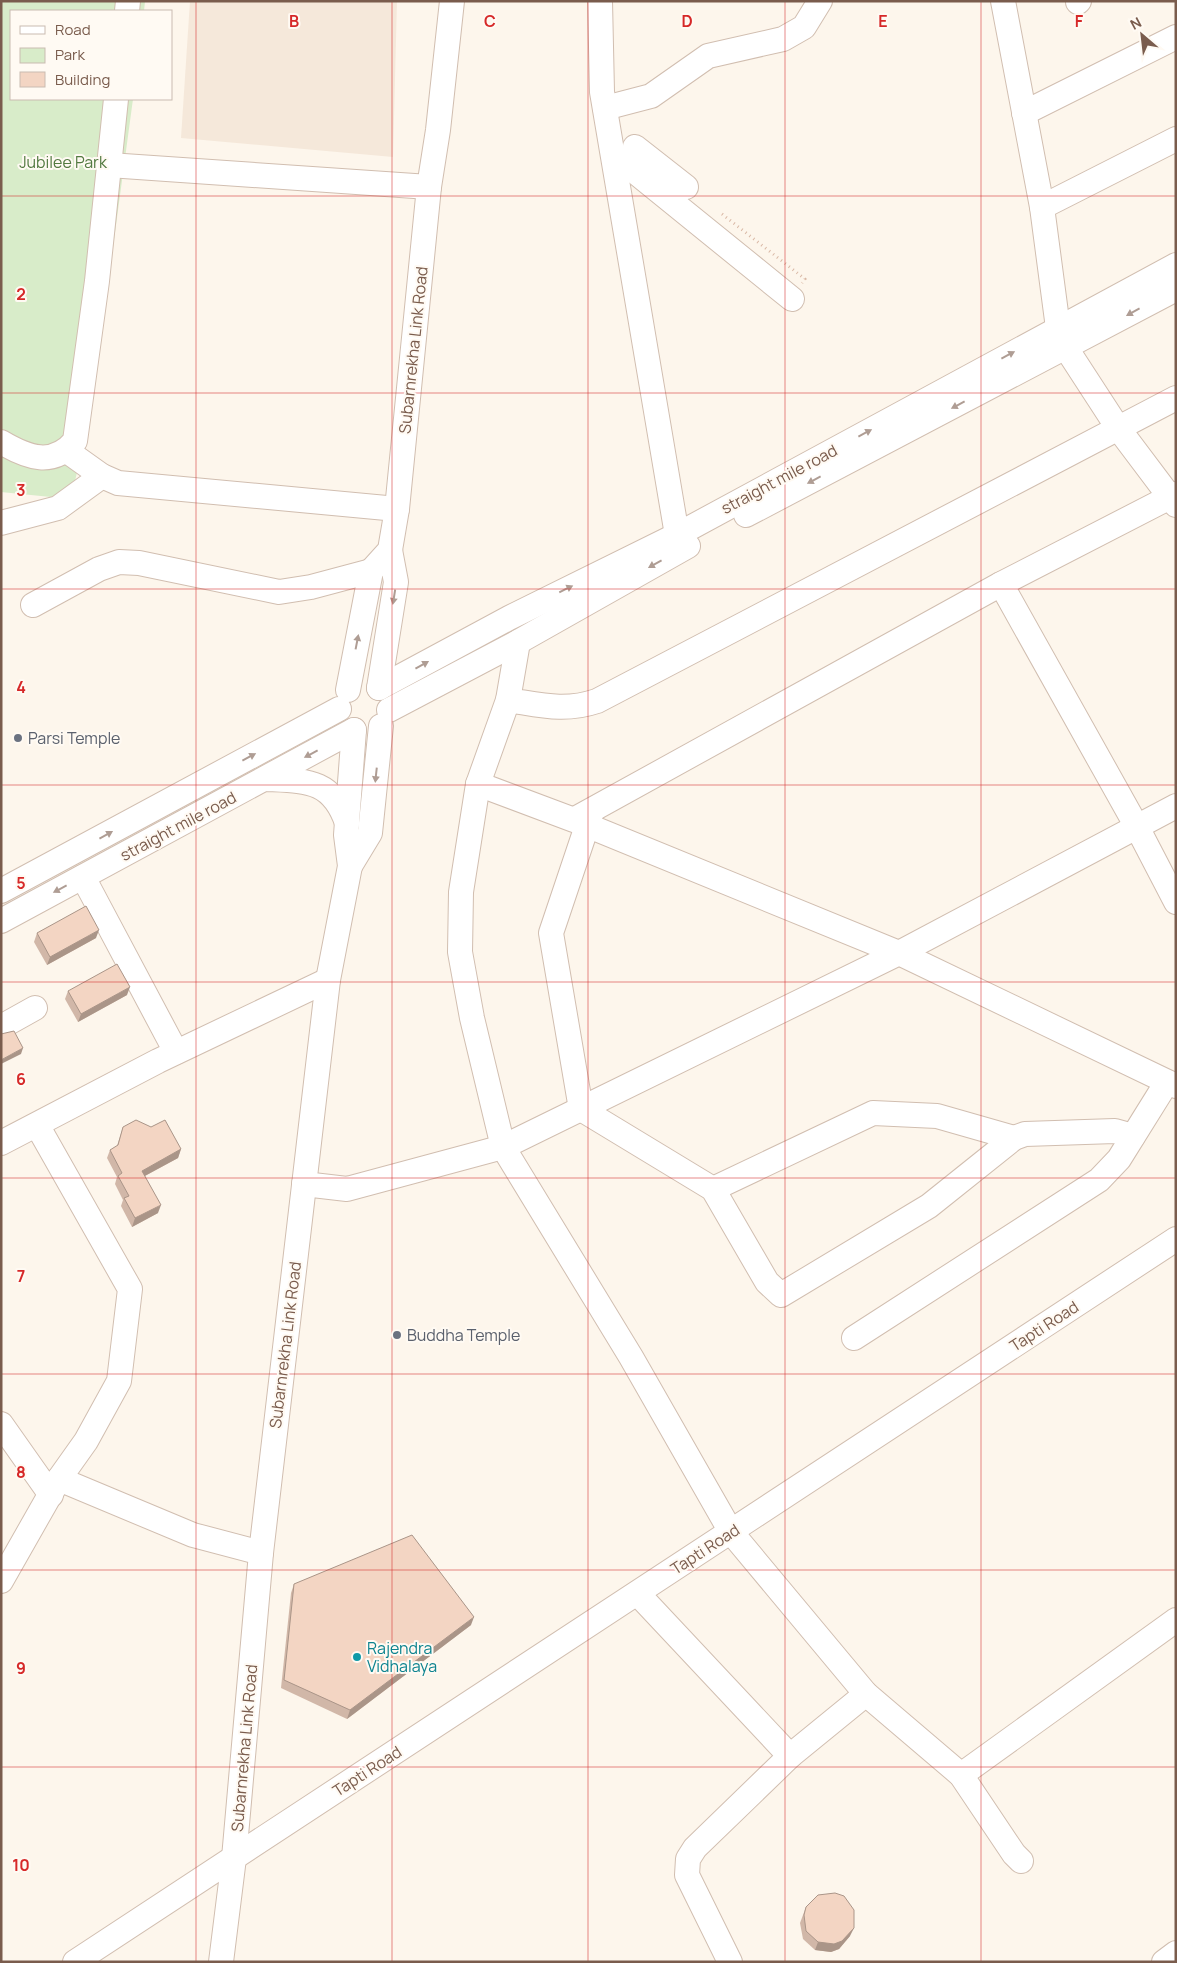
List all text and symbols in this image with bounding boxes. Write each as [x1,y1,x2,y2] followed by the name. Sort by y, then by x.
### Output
[10,10,172,100] legend
[289,10,299,32] text: B
[484,10,496,32] text: C
[681,10,693,32] text: D
[878,10,888,32] text: E
[1075,10,1084,32] text: F
[1117,10,1167,60] north arrow
[1127,12,1145,34] text: N
[55,19,91,40] text: Road
[55,44,85,65] text: Park
[55,69,110,90] text: Building
[19,151,108,173] park label: Jubilee Park
[393,265,433,435] street label: Subarnrekha Link Road
[16,283,26,305] text: 2
[1126,308,1140,316] one-way arrow
[1000,351,1015,359] one-way arrow
[952,400,965,409] one-way arrow
[858,429,872,437] one-way arrow
[717,439,841,519] street label: straight mile road
[807,476,822,484] one-way arrow
[16,479,26,501] text: 3
[648,560,663,568] one-way arrow
[559,585,573,593] one-way arrow
[389,590,397,606] one-way arrow
[353,634,361,649] one-way arrow
[415,661,429,669] one-way arrow
[16,676,26,698] text: 4
[28,727,120,749] place label: Parsi Temple
[12,732,24,744] marker: Parsi Temple
[304,750,318,758] one-way arrow
[242,753,255,762] one-way arrow
[372,767,380,783] one-way arrow
[116,786,240,866] street label: straight mile road
[99,831,113,839] one-way arrow
[16,872,26,894] text: 5
[53,885,68,893] one-way arrow
[16,1068,26,1090] text: 6
[264,1260,306,1430] street label: Subarnrekha Link Road
[17,1265,25,1287] text: 7
[1005,1296,1083,1356] street label: Tapti Road
[407,1324,520,1346] place label: Buddha Temple
[391,1329,403,1341] marker: Buddha Temple
[16,1461,26,1483] text: 8
[666,1519,744,1579] street label: Tapti Road
[367,1637,437,1677] place label: Rajendra Vidhalaya
[351,1651,363,1663] marker: Rajendra Vidhalaya
[16,1657,26,1679] text: 9
[226,1663,262,1833] street label: Subarnrekha Link Road
[328,1741,406,1801] street label: Tapti Road
[12,1854,30,1876] text: 10

